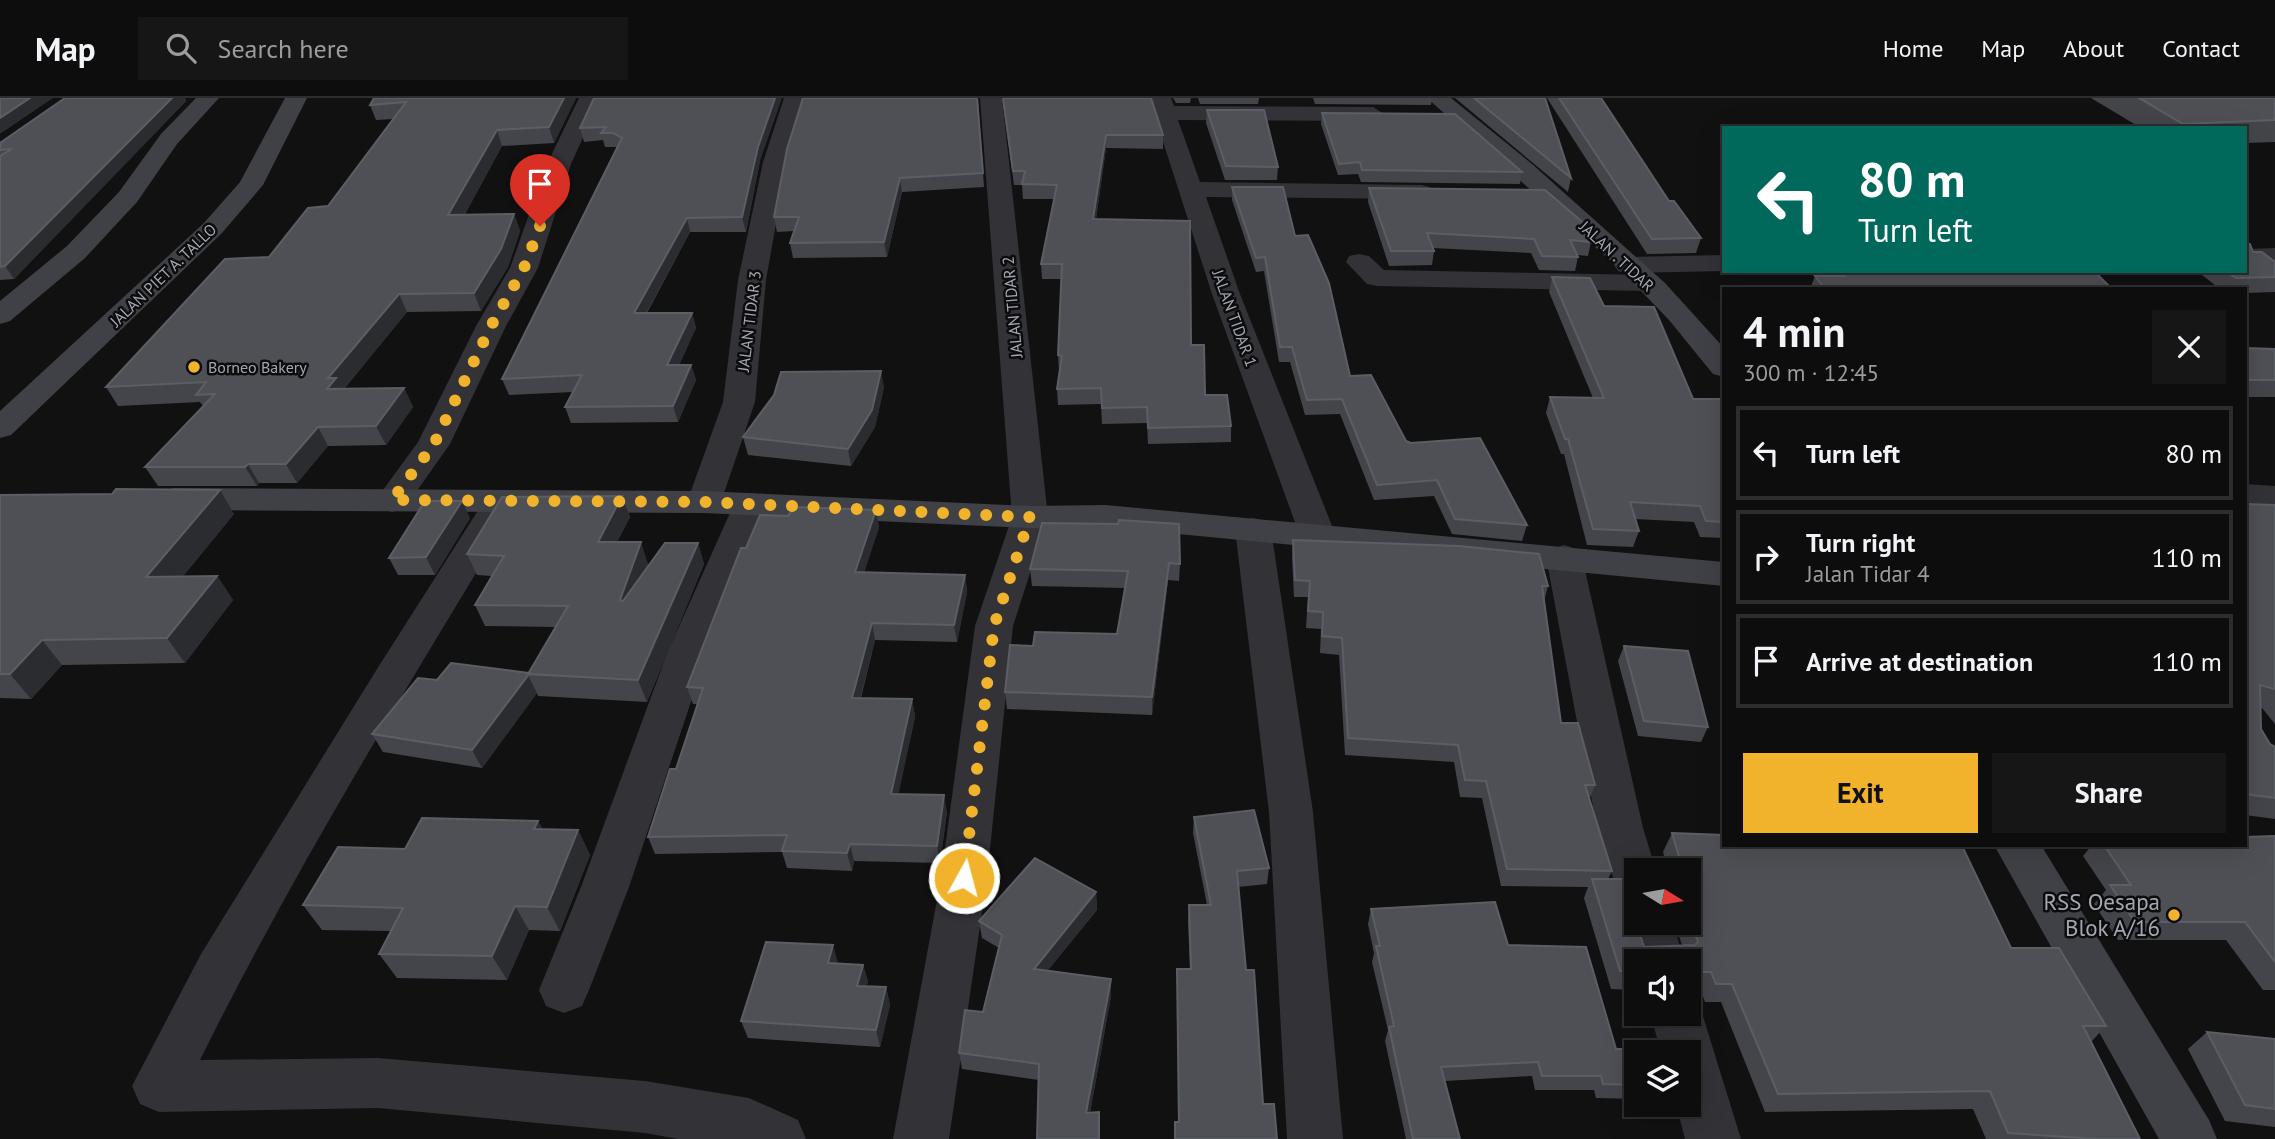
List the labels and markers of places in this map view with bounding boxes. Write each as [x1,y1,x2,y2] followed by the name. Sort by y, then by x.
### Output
[510,154,570,226] pin
[208,357,307,377] place label: Borneo Bakery
[186,359,202,375] marker: Borneo Bakery
[2043,887,2160,942] place label: RSS Oesapa Blok A/16
[2166,907,2182,923] marker: RSS Oesapa Blok A/16

